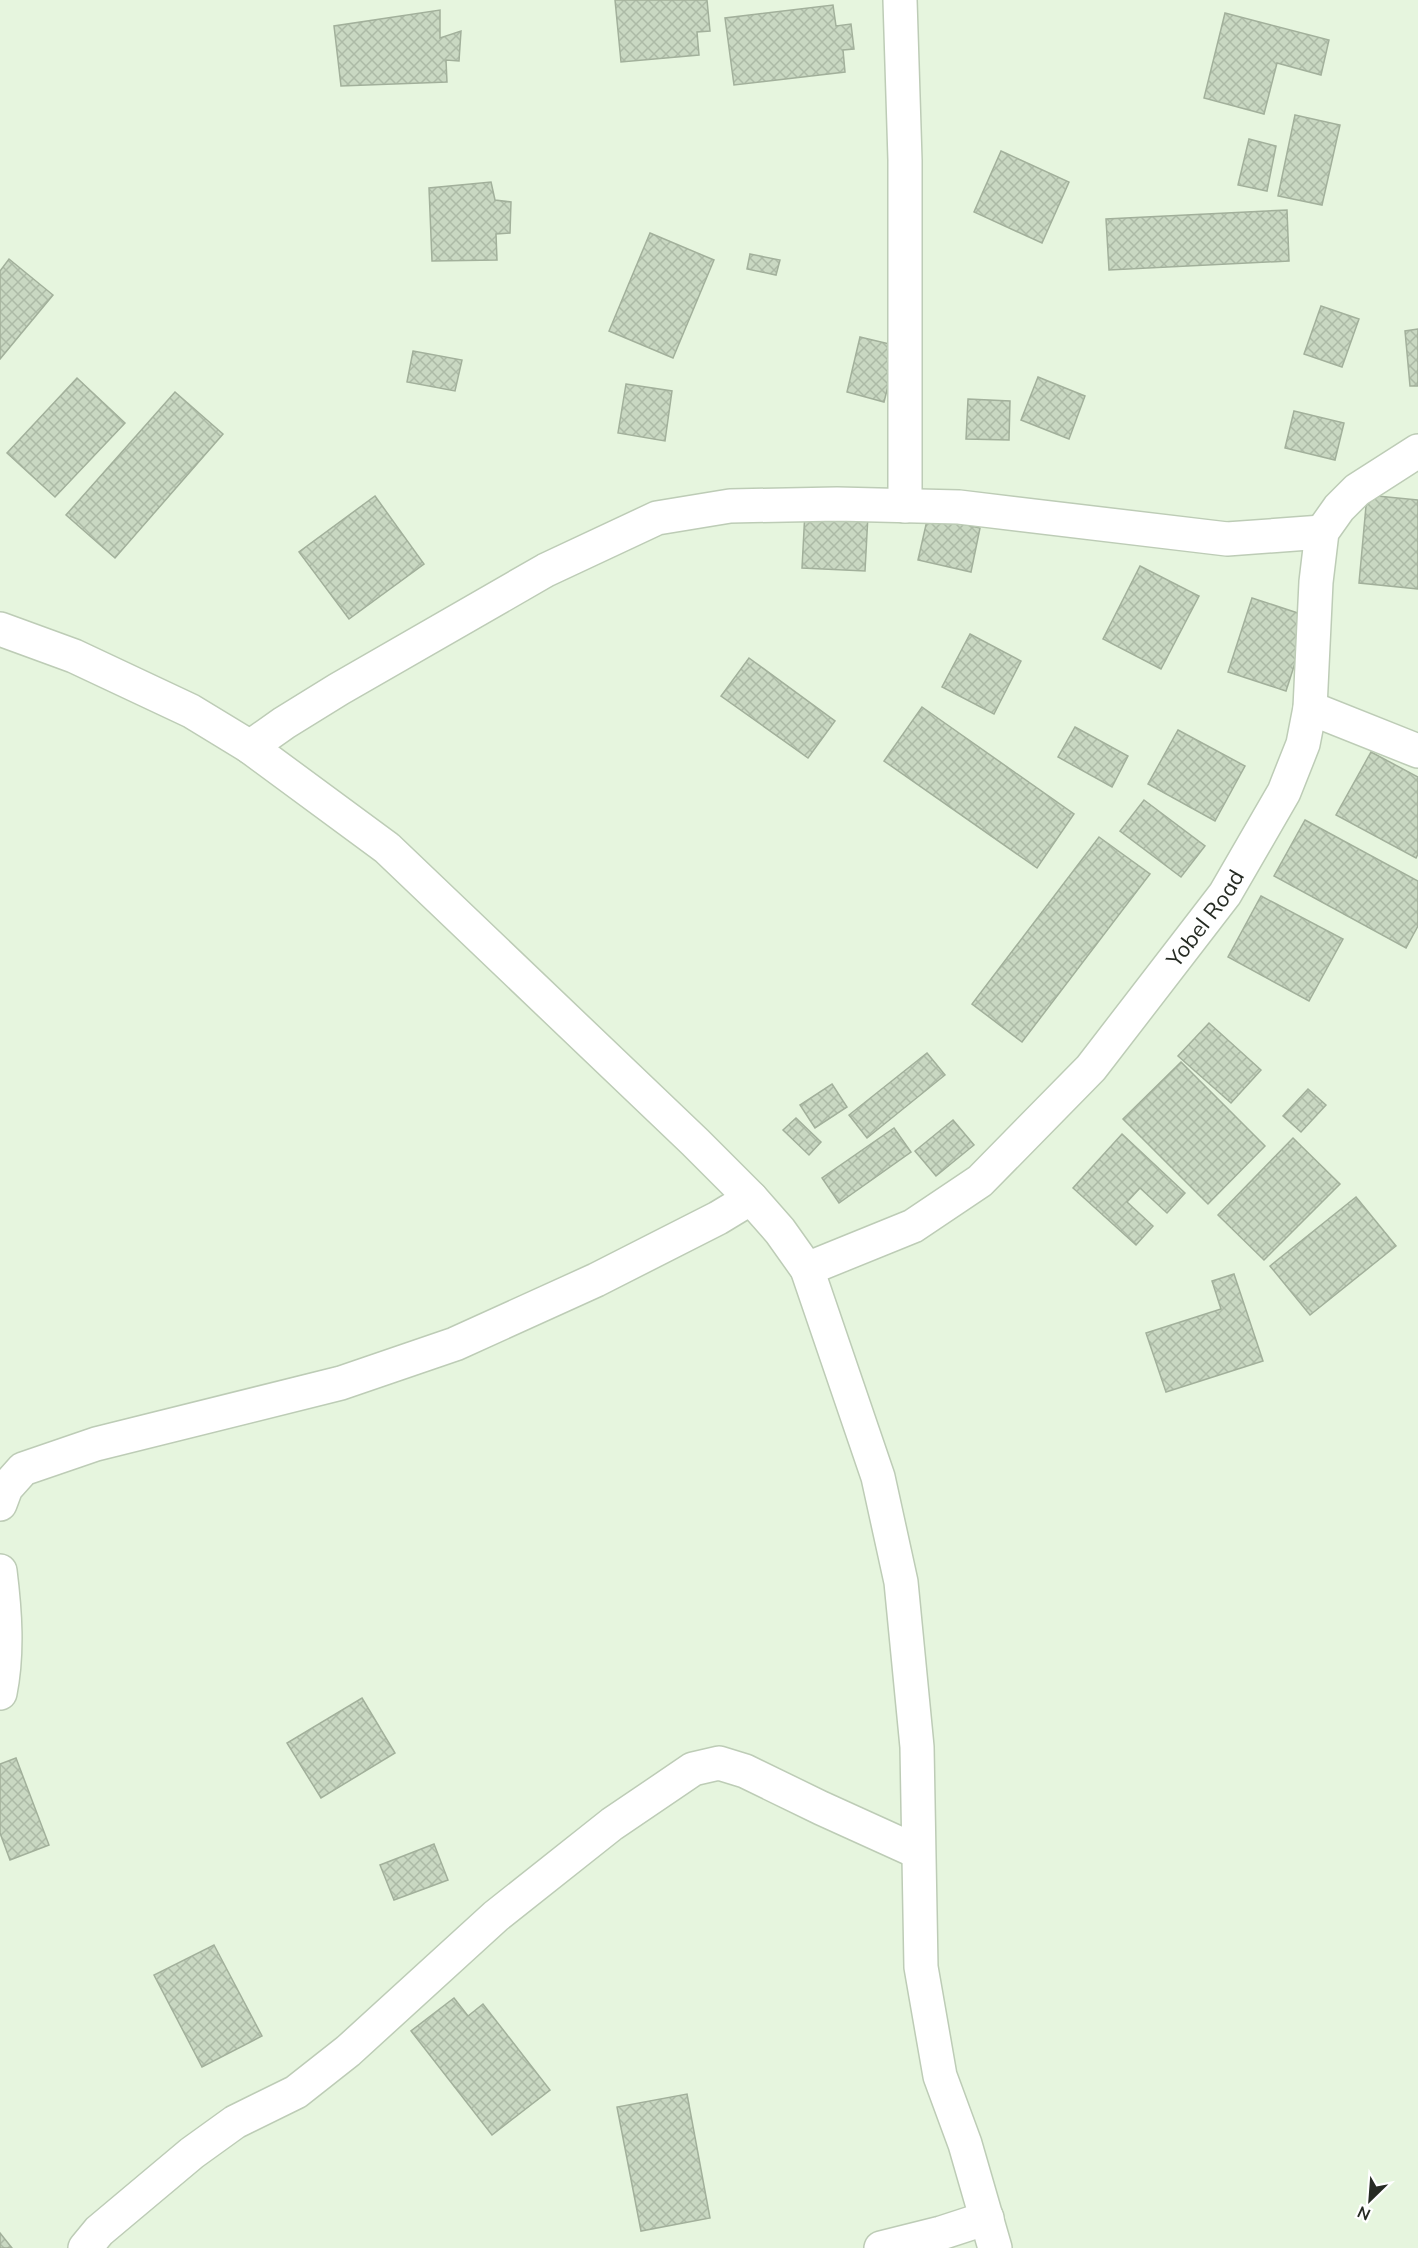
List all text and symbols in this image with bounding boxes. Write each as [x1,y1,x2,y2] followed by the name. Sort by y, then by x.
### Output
[1159,864,1250,973] street label: Yobel Road
[1340,2170,1400,2230] north arrow
[1354,2202,1373,2225] text: N

